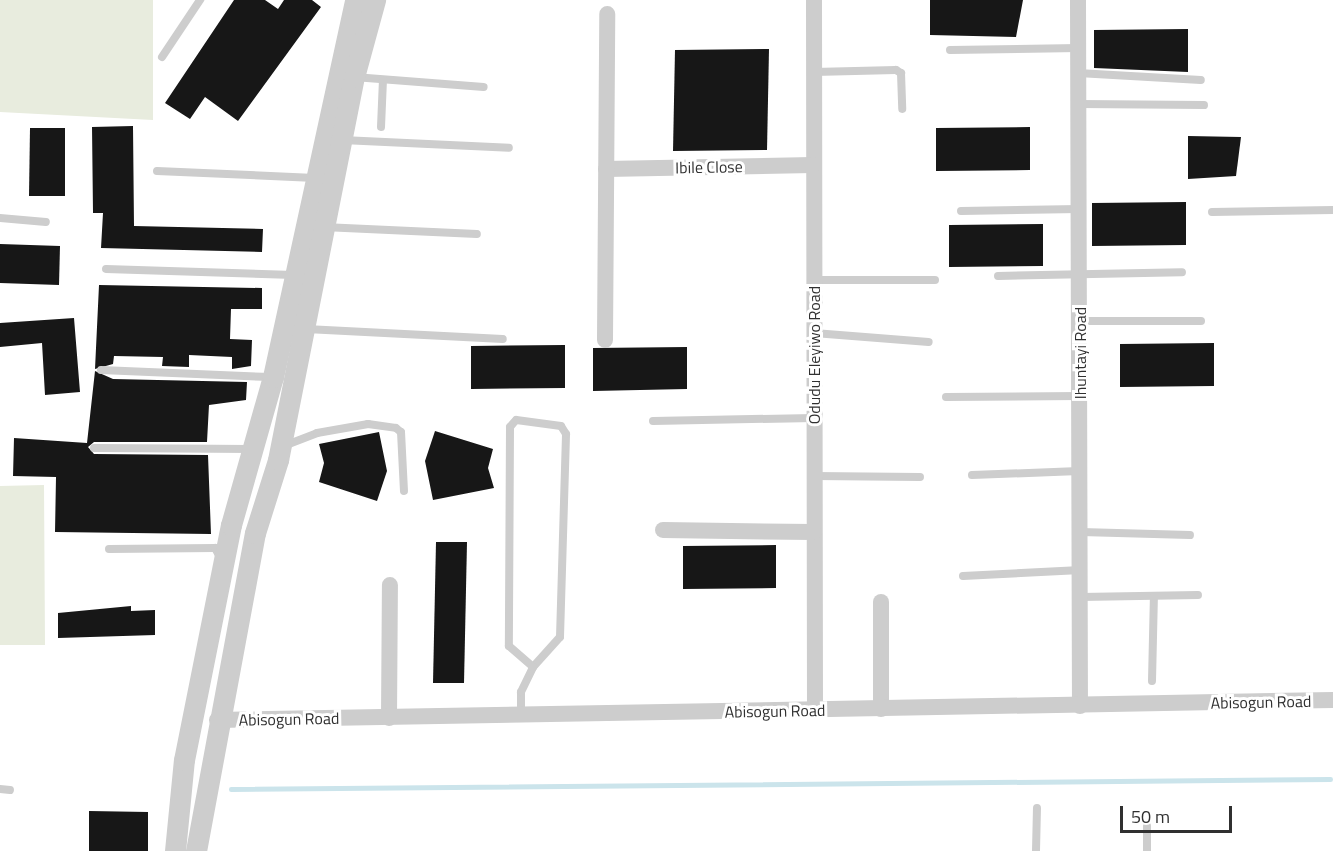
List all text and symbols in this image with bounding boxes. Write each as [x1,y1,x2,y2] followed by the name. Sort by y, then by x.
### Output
[675,157,743,177] street label: Ibile Close
[804,286,824,424] street label: Odudu Eleyiwo Road
[1070,307,1090,399] street label: Ihuntayi Road
[1210,692,1312,712] street label: Abisogun Road
[724,701,826,721] street label: Abisogun Road
[238,709,340,729] street label: Abisogun Road
[1123,794,1236,832] scale bar
[1131,803,1170,830] text: 50 m

